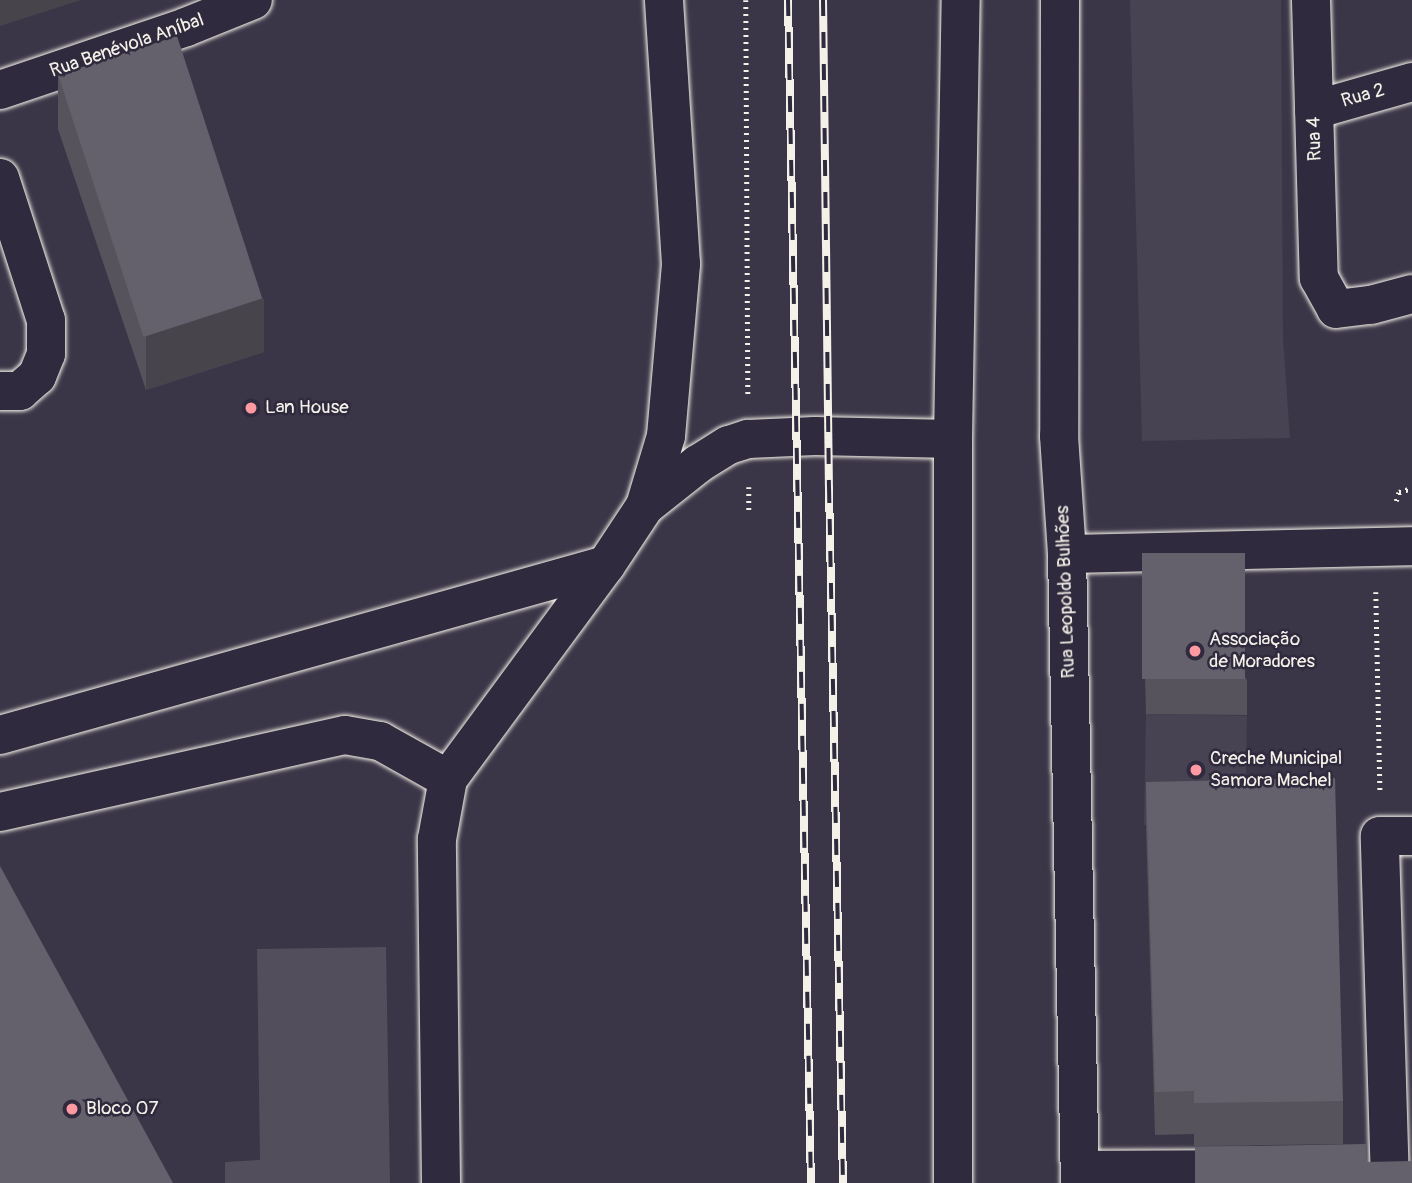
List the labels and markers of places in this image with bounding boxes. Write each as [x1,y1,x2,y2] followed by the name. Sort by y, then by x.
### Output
[265,397,349,419] place label: Lan House
[243,400,259,416] marker: Lan House
[1209,629,1315,673] place label: Associação de Moradores
[1187,643,1203,659] marker: Associação de Moradores
[1210,748,1342,792] place label: Creche Municipal Samora Machel
[1188,762,1204,778] marker: Creche Municipal Samora Machel
[86,1098,158,1120] place label: Bloco 07
[64,1101,80,1117] marker: Bloco 07

